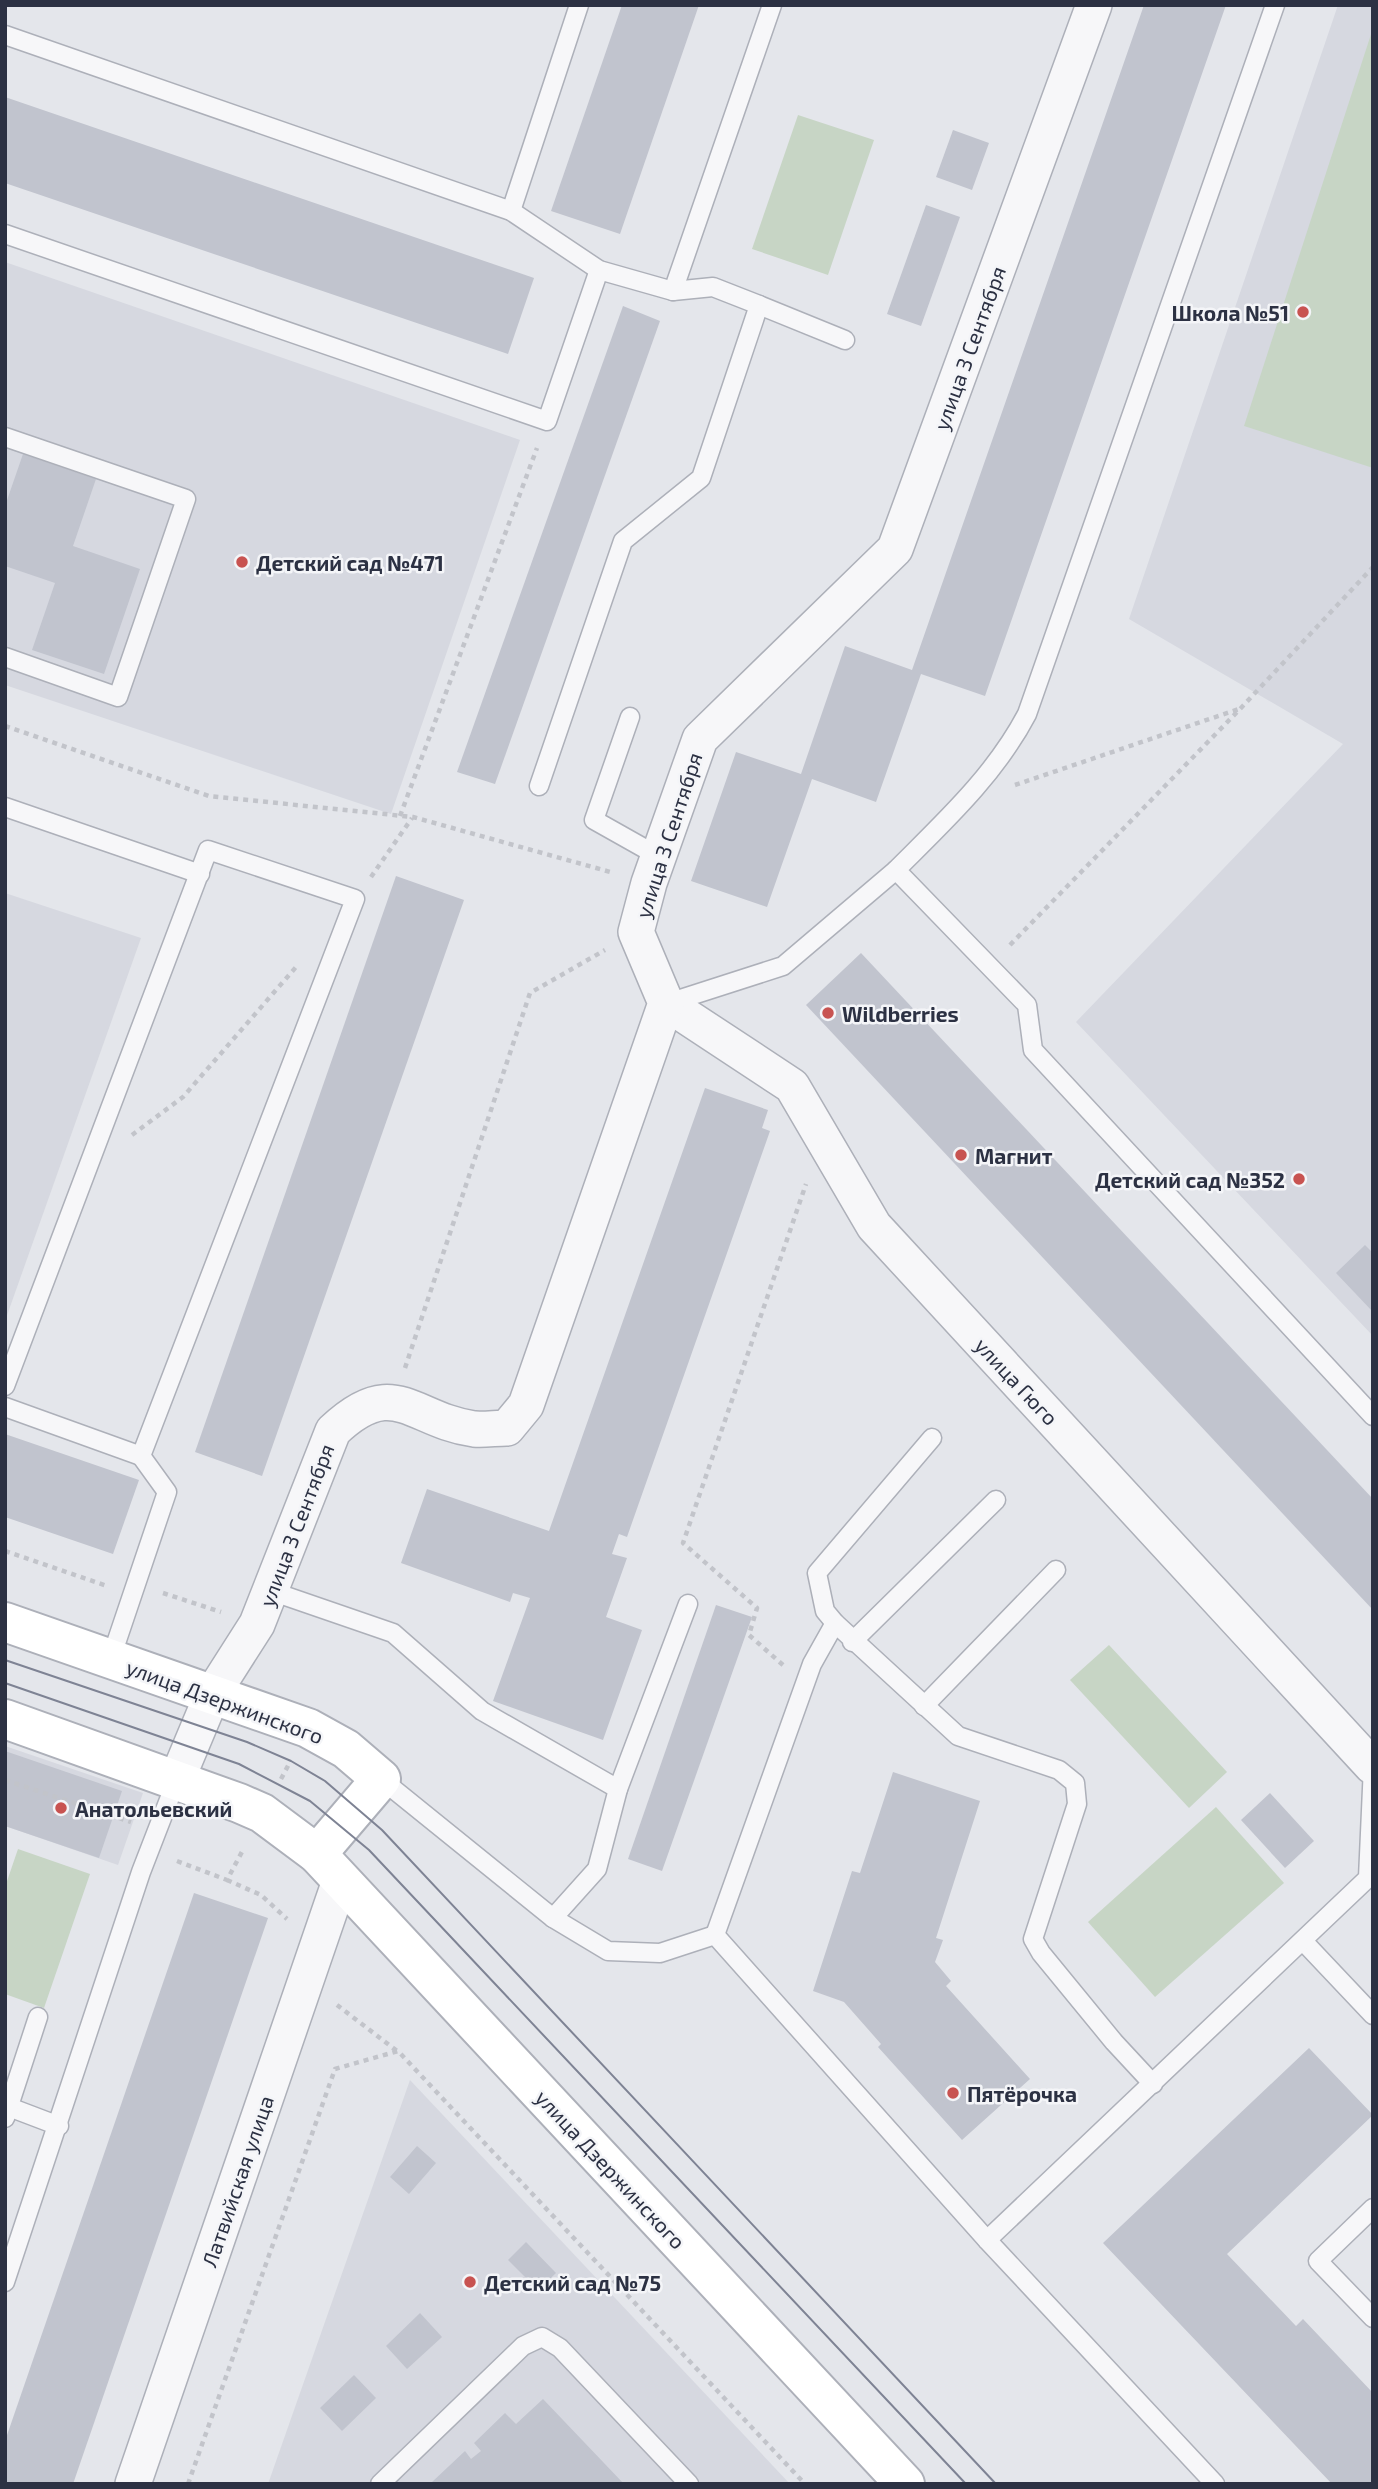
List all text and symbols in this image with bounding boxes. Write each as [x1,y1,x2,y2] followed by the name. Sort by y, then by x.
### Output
[928,263,1011,434] street label: улица 3 Сентября
[1172,300,1289,325] place label: Школа №51
[1295,304,1311,320] marker: Школа №51
[256,550,444,575] place label: Детский сад №471
[234,554,250,570] marker: Детский сад №471
[629,749,707,921] street label: улица 3 Сентября
[842,1001,959,1026] place label: Wildberries
[820,1005,836,1021] marker: Wildberries
[975,1143,1053,1168] place label: Магнит
[953,1147,969,1163] marker: Магнит
[1095,1167,1285,1192] place label: Детский сад №352
[1291,1171,1307,1187] marker: Детский сад №352
[970,1332,1064,1431] street label: улица Гюго
[253,1440,340,1610] street label: улица 3 Сентября
[123,1654,327,1749] street label: улица Дзержинского
[75,1796,232,1821] place label: Анатольевский
[53,1800,69,1816] marker: Анатольевский
[967,2081,1077,2106] place label: Пятёрочка
[530,2084,691,2254] street label: улица Дзержинского
[945,2085,961,2101] marker: Пятёрочка
[196,2092,279,2270] street label: Латвийская улица
[484,2270,661,2295] place label: Детский сад №75
[462,2274,478,2290] marker: Детский сад №75

